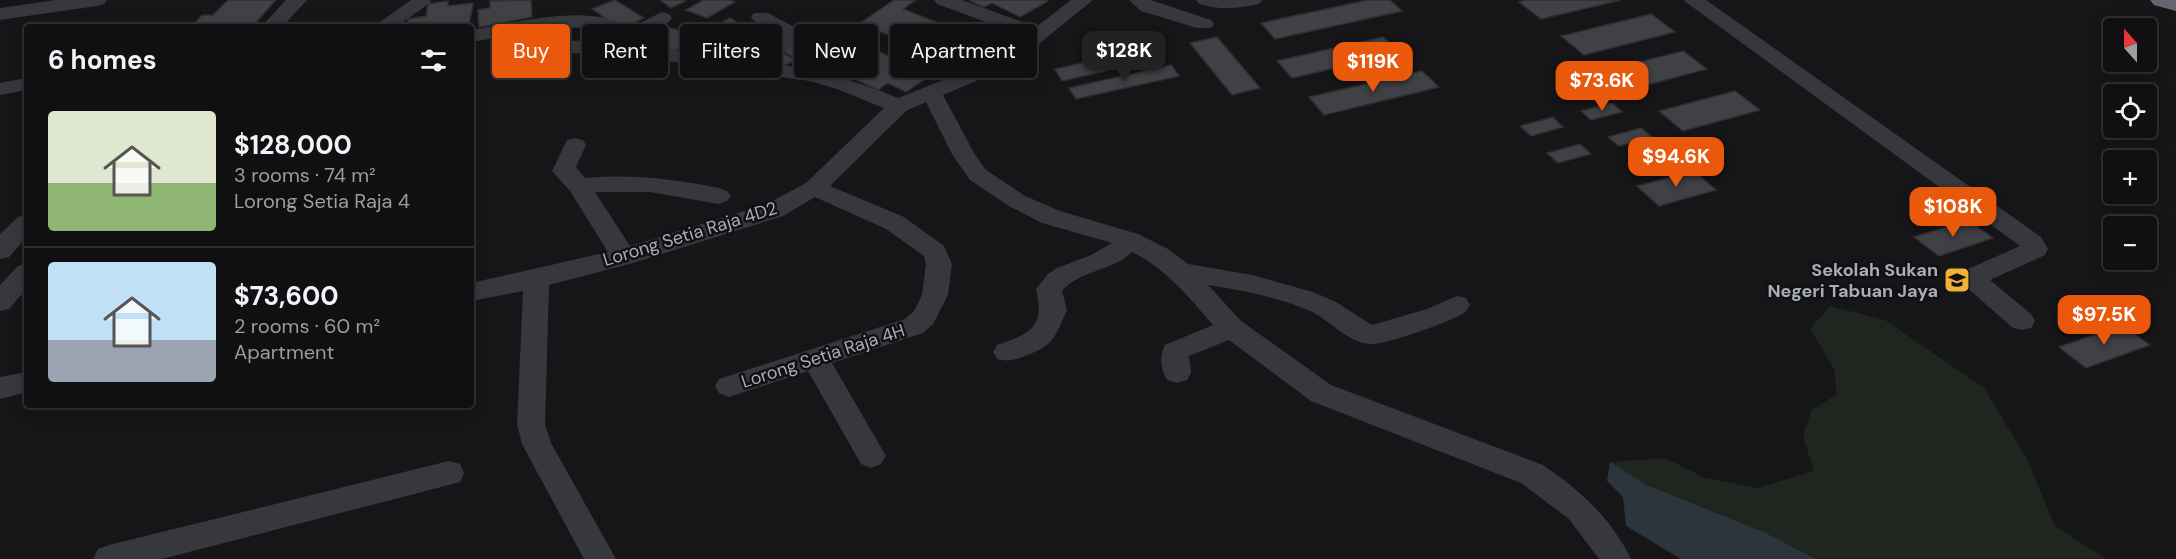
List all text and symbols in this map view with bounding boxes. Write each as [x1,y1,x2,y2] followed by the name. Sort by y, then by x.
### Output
[2103,18,2157,72] north arrow
[2103,18,2157,270] map controls
[492,24,570,78] chip: Buy
[582,24,668,78] chip: Rent
[680,24,782,78] chip: Filters
[794,24,878,78] chip: New
[890,24,1037,78] chip: Apartment
[1082,31,1166,82] pin: $128K
[1096,37,1152,63] text: $128K
[1331,42,1415,93] pin: $119K
[48,43,156,77] text: 6 homes
[417,44,450,77] icon: filters
[1347,48,1399,74] text: $119K
[1553,61,1651,112] pin: $73.6K
[1570,67,1634,93] text: $73.6K
[2103,84,2157,138] button: locate
[234,128,352,162] text: $128,000
[96,135,168,207] icon: home
[1627,137,1725,188] pin: $94.6K
[1642,143,1710,169] text: $94.6K
[2103,150,2157,204] button: +
[234,162,376,188] text: 3 rooms · 74 m²
[1911,187,1995,238] pin: $108K
[234,188,410,214] text: Lorong Setia Raja 4
[1923,193,1983,219] text: $108K
[600,196,780,272] street label: Lorong Setia Raja 4D2
[2103,216,2157,270] button: −
[1767,258,1938,303] place label: Sekolah Sukan Negeri Tabuan Jaya
[1942,265,1972,295] school or university icon: Sekolah Sukan Negeri Tabuan Jaya
[234,279,339,313] text: $73,600
[96,286,168,358] icon: home
[2055,295,2153,346] pin: $97.5K
[2072,301,2136,327] text: $97.5K
[234,313,380,339] text: 2 rooms · 60 m²
[738,318,908,394] street label: Lorong Setia Raja 4H
[234,339,334,365] text: Apartment

